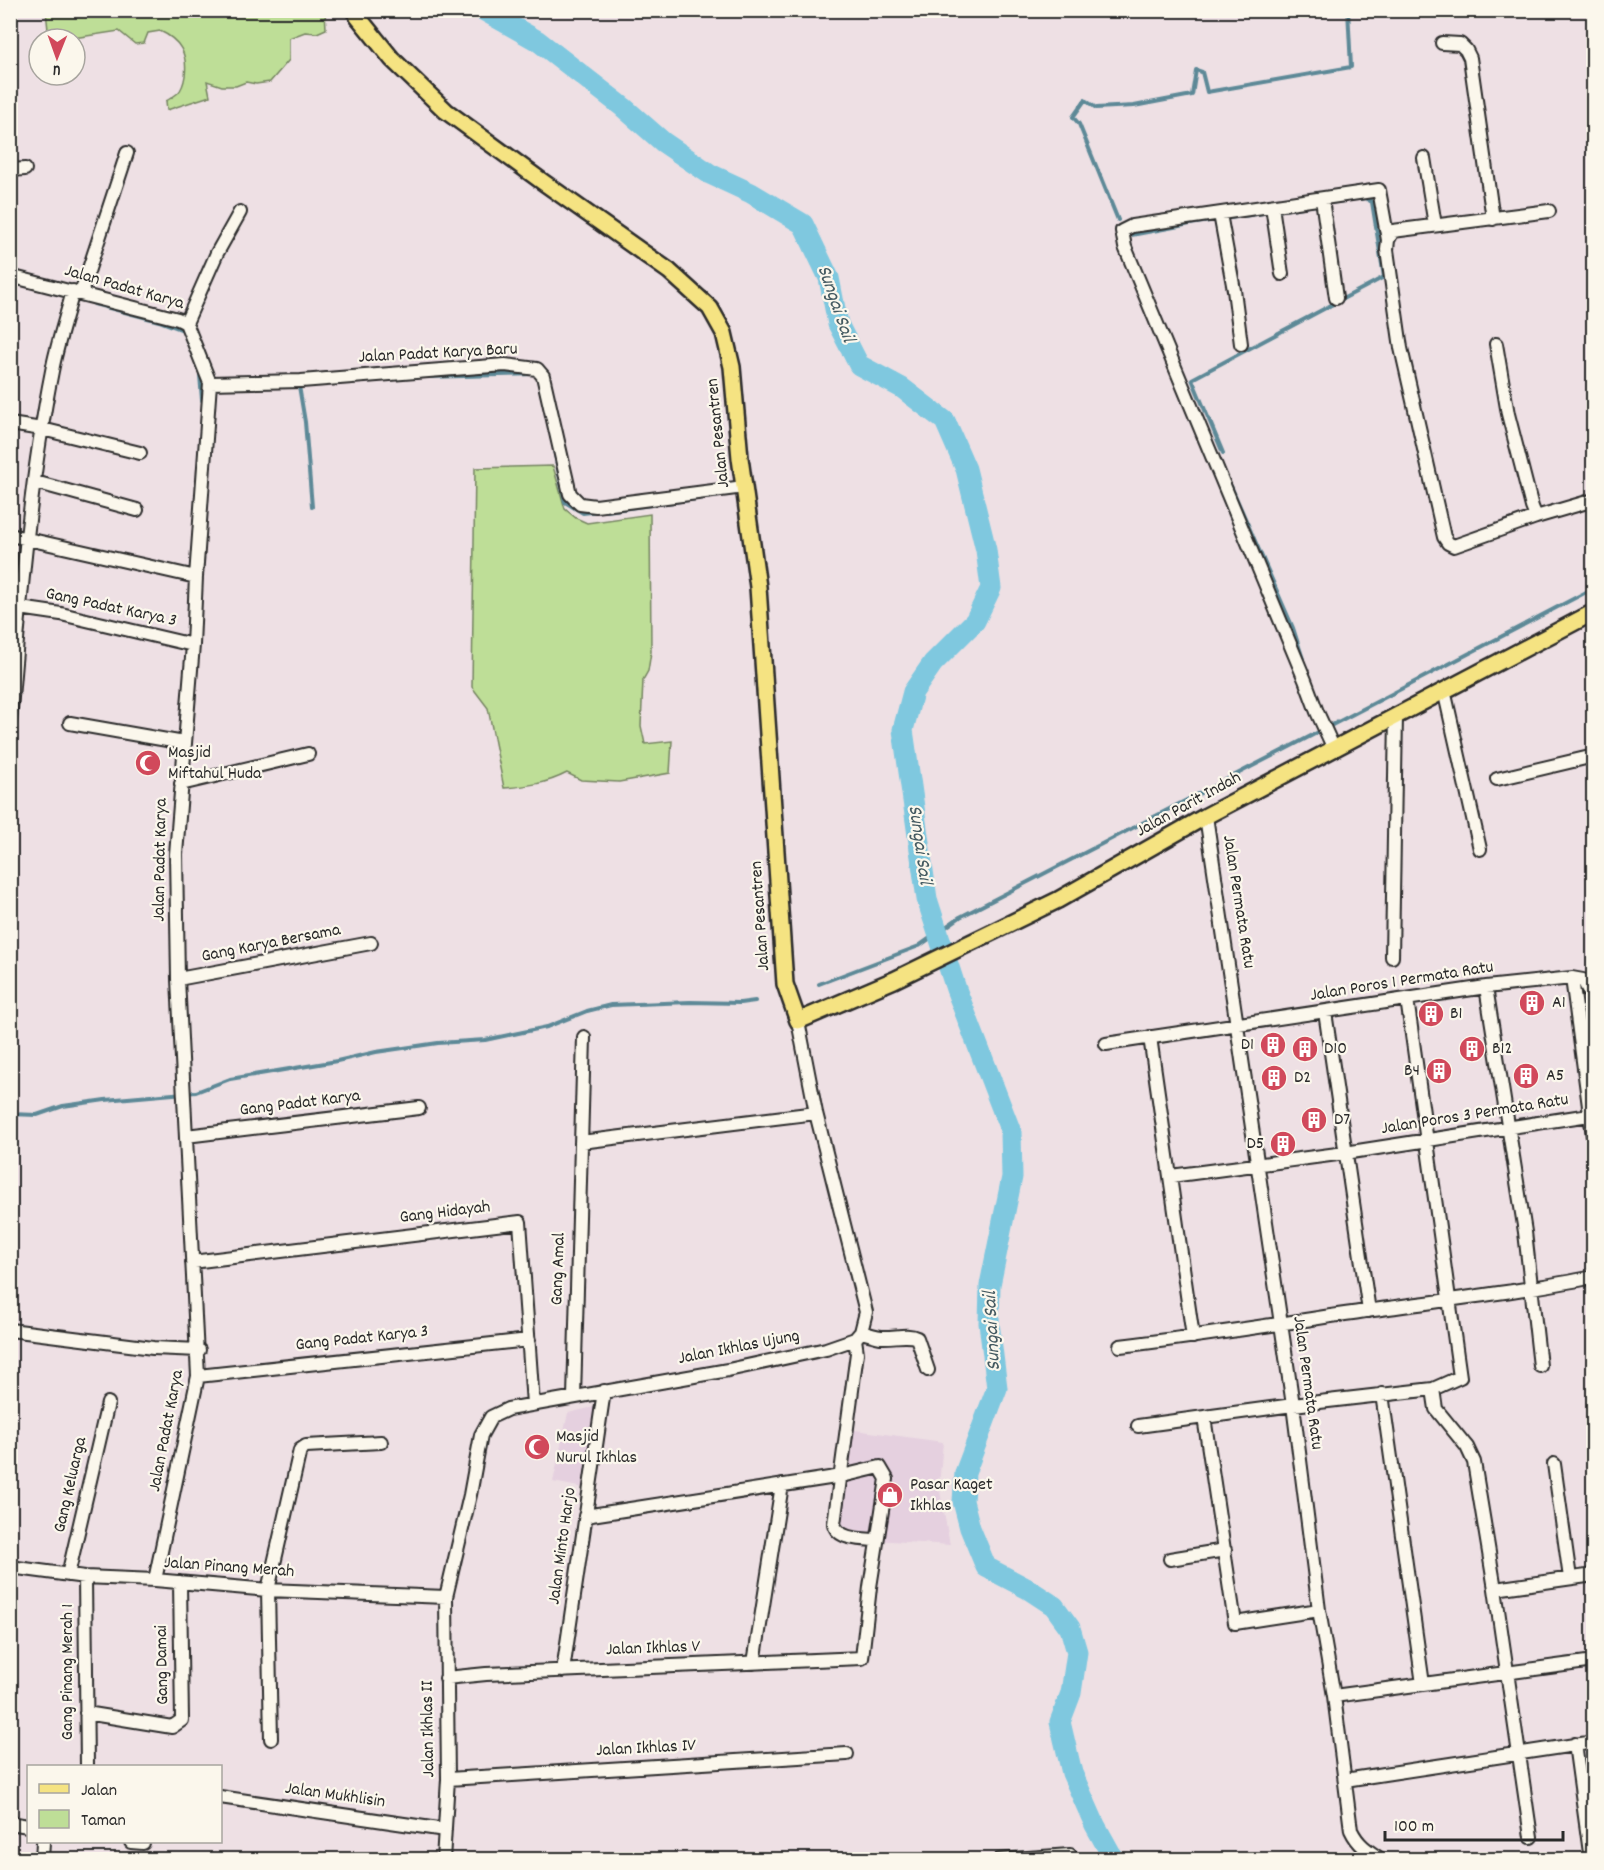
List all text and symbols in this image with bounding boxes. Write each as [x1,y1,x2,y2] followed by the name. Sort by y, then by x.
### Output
[27,27,87,87] north arrow
[52,58,61,81] text: U
[61,259,187,317] street label: Jalan Padat Karya
[809,262,862,348] water label: Sungai Sail
[358,337,518,371] street label: Jalan Padat Karya Baru
[701,377,737,489] street label: Jalan Pesantren
[43,582,179,634] street label: Gang Padat Karya 3
[168,741,262,787] place label: Masjid Miftahul Huda
[133,748,163,778] mosque icon: Masjid Miftahul Huda
[1132,766,1246,844] street label: Jalan Parit Indah
[147,797,175,922] street label: Jalan Padat Karya
[900,804,939,889] water label: Sungai Sail
[1215,834,1261,970] street label: Jalan Permata Ratu
[745,860,777,972] street label: Jalan Pesantren
[199,918,343,970] street label: Gang Karya Bersama
[1309,955,1495,1009] street label: Jalan Poros 1 Permata Ratu
[1517,988,1547,1018] building icon: A1
[1552,991,1566,1016] place label: A1
[1416,999,1446,1029] building icon: B1
[1450,1002,1462,1027] place label: B1
[1258,1030,1288,1060] building icon: D1
[1241,1033,1254,1058] place label: D1
[1290,1034,1320,1064] building icon: D10
[1457,1034,1487,1064] building icon: B12
[1324,1037,1347,1062] place label: D10
[1492,1037,1512,1062] place label: B12
[1424,1056,1454,1086] building icon: B4
[1404,1059,1420,1084] place label: B4
[1511,1061,1541,1091] building icon: A5
[1259,1063,1289,1093] building icon: D2
[1546,1064,1564,1089] place label: A5
[1294,1066,1311,1091] place label: D2
[238,1084,362,1124] street label: Gang Padat Karya
[1380,1088,1570,1142] street label: Jalan Poros 3 Permata Ratu
[1299,1105,1329,1135] building icon: D7
[1334,1108,1350,1133] place label: D7
[1268,1129,1298,1159] building icon: D5
[1246,1132,1264,1157] place label: D5
[398,1195,492,1231] street label: Gang Hidayah
[545,1231,573,1306] street label: Gang Amal
[977,1288,1009,1372] water label: Sungai Sail
[1285,1315,1329,1451] street label: Jalan Permata Ratu
[294,1320,430,1358] street label: Gang Padat Karya 3
[676,1324,802,1372] street label: Jalan Ikhlas Ujung
[143,1367,191,1494] street label: Jalan Padat Karya
[556,1425,637,1471] place label: Masjid Nurul Ikhlas
[522,1432,552,1462] mosque icon: Masjid Nurul Ikhlas
[48,1434,94,1535] street label: Gang Keluarga
[910,1473,993,1519] place label: Pasar Kaget Ikhlas
[875,1480,905,1510] shop icon: Pasar Kaget Ikhlas
[542,1486,584,1606] street label: Jalan Minto Harjo
[163,1551,295,1585] street label: Jalan Pinang Merah
[56,1604,81,1740] street label: Gang Pinang Merah 1
[150,1625,176,1705] street label: Gang Damai
[605,1635,701,1663] street label: Jalan Ikhlas V
[416,1680,442,1778] street label: Jalan Ikhlas II
[595,1734,697,1764] street label: Jalan Ikhlas IV
[27,1765,222,1843] legend
[283,1777,387,1815] street label: Jalan Mukhlisin
[81,1779,117,1804] text: Jalan
[1385,1804,1564,1842] scale bar
[81,1809,126,1834] text: Taman
[1394,1815,1434,1840] text: 100 m

